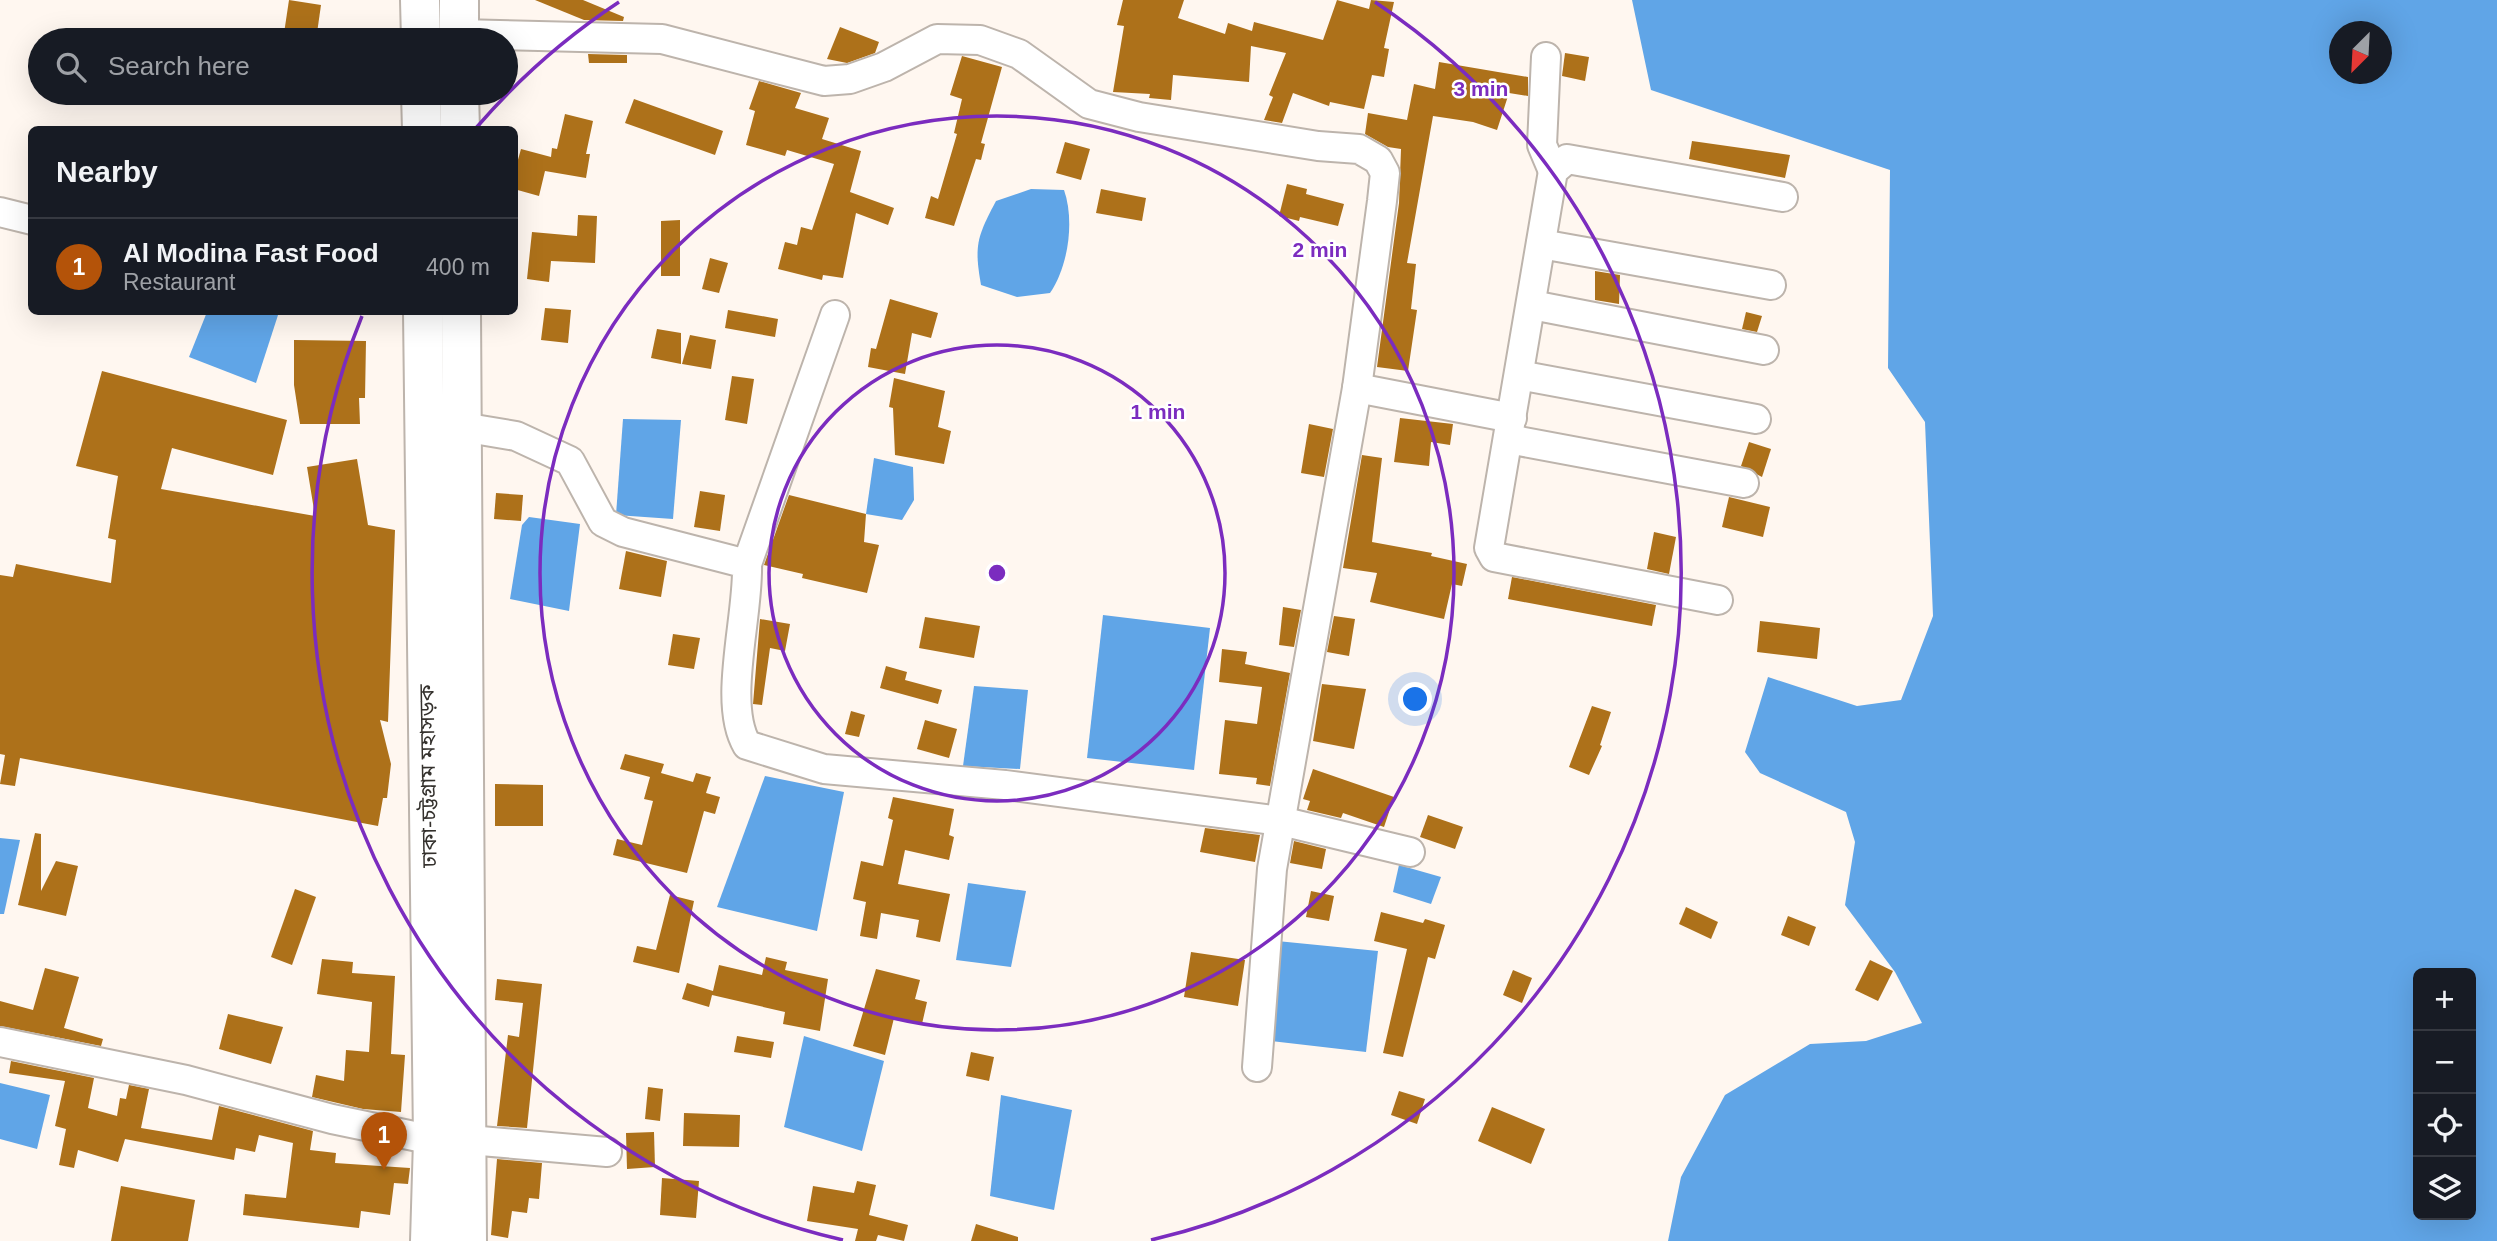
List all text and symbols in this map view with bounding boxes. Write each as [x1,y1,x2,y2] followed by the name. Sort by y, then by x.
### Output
[2329,21,2392,84] north arrow
[28,28,518,105] search box
[52,48,90,86] icon: search
[108,51,250,81] text: Search here
[1454,77,1508,100] text: 3 min
[56,155,158,188] text: Nearby
[123,238,379,268] text: Al Modina Fast Food
[1293,238,1347,261] text: 2 min
[73,254,85,280] text: 1
[426,254,490,280] text: 400 m
[123,269,236,295] text: Restaurant
[1131,400,1185,423] text: 1 min
[985,561,1009,585] centre of rings
[1398,682,1432,716] your location
[414,683,441,869] street label: ঢাকা-চট্টগ্রাম মহাসড়ক
[2413,968,2476,1220] map controls
[2413,968,2476,1031] button: +
[2413,1031,2476,1094] button: −
[2413,1094,2476,1157] button: locate
[361,1112,407,1170] pin: 1
[2413,1157,2476,1220] button: layers

